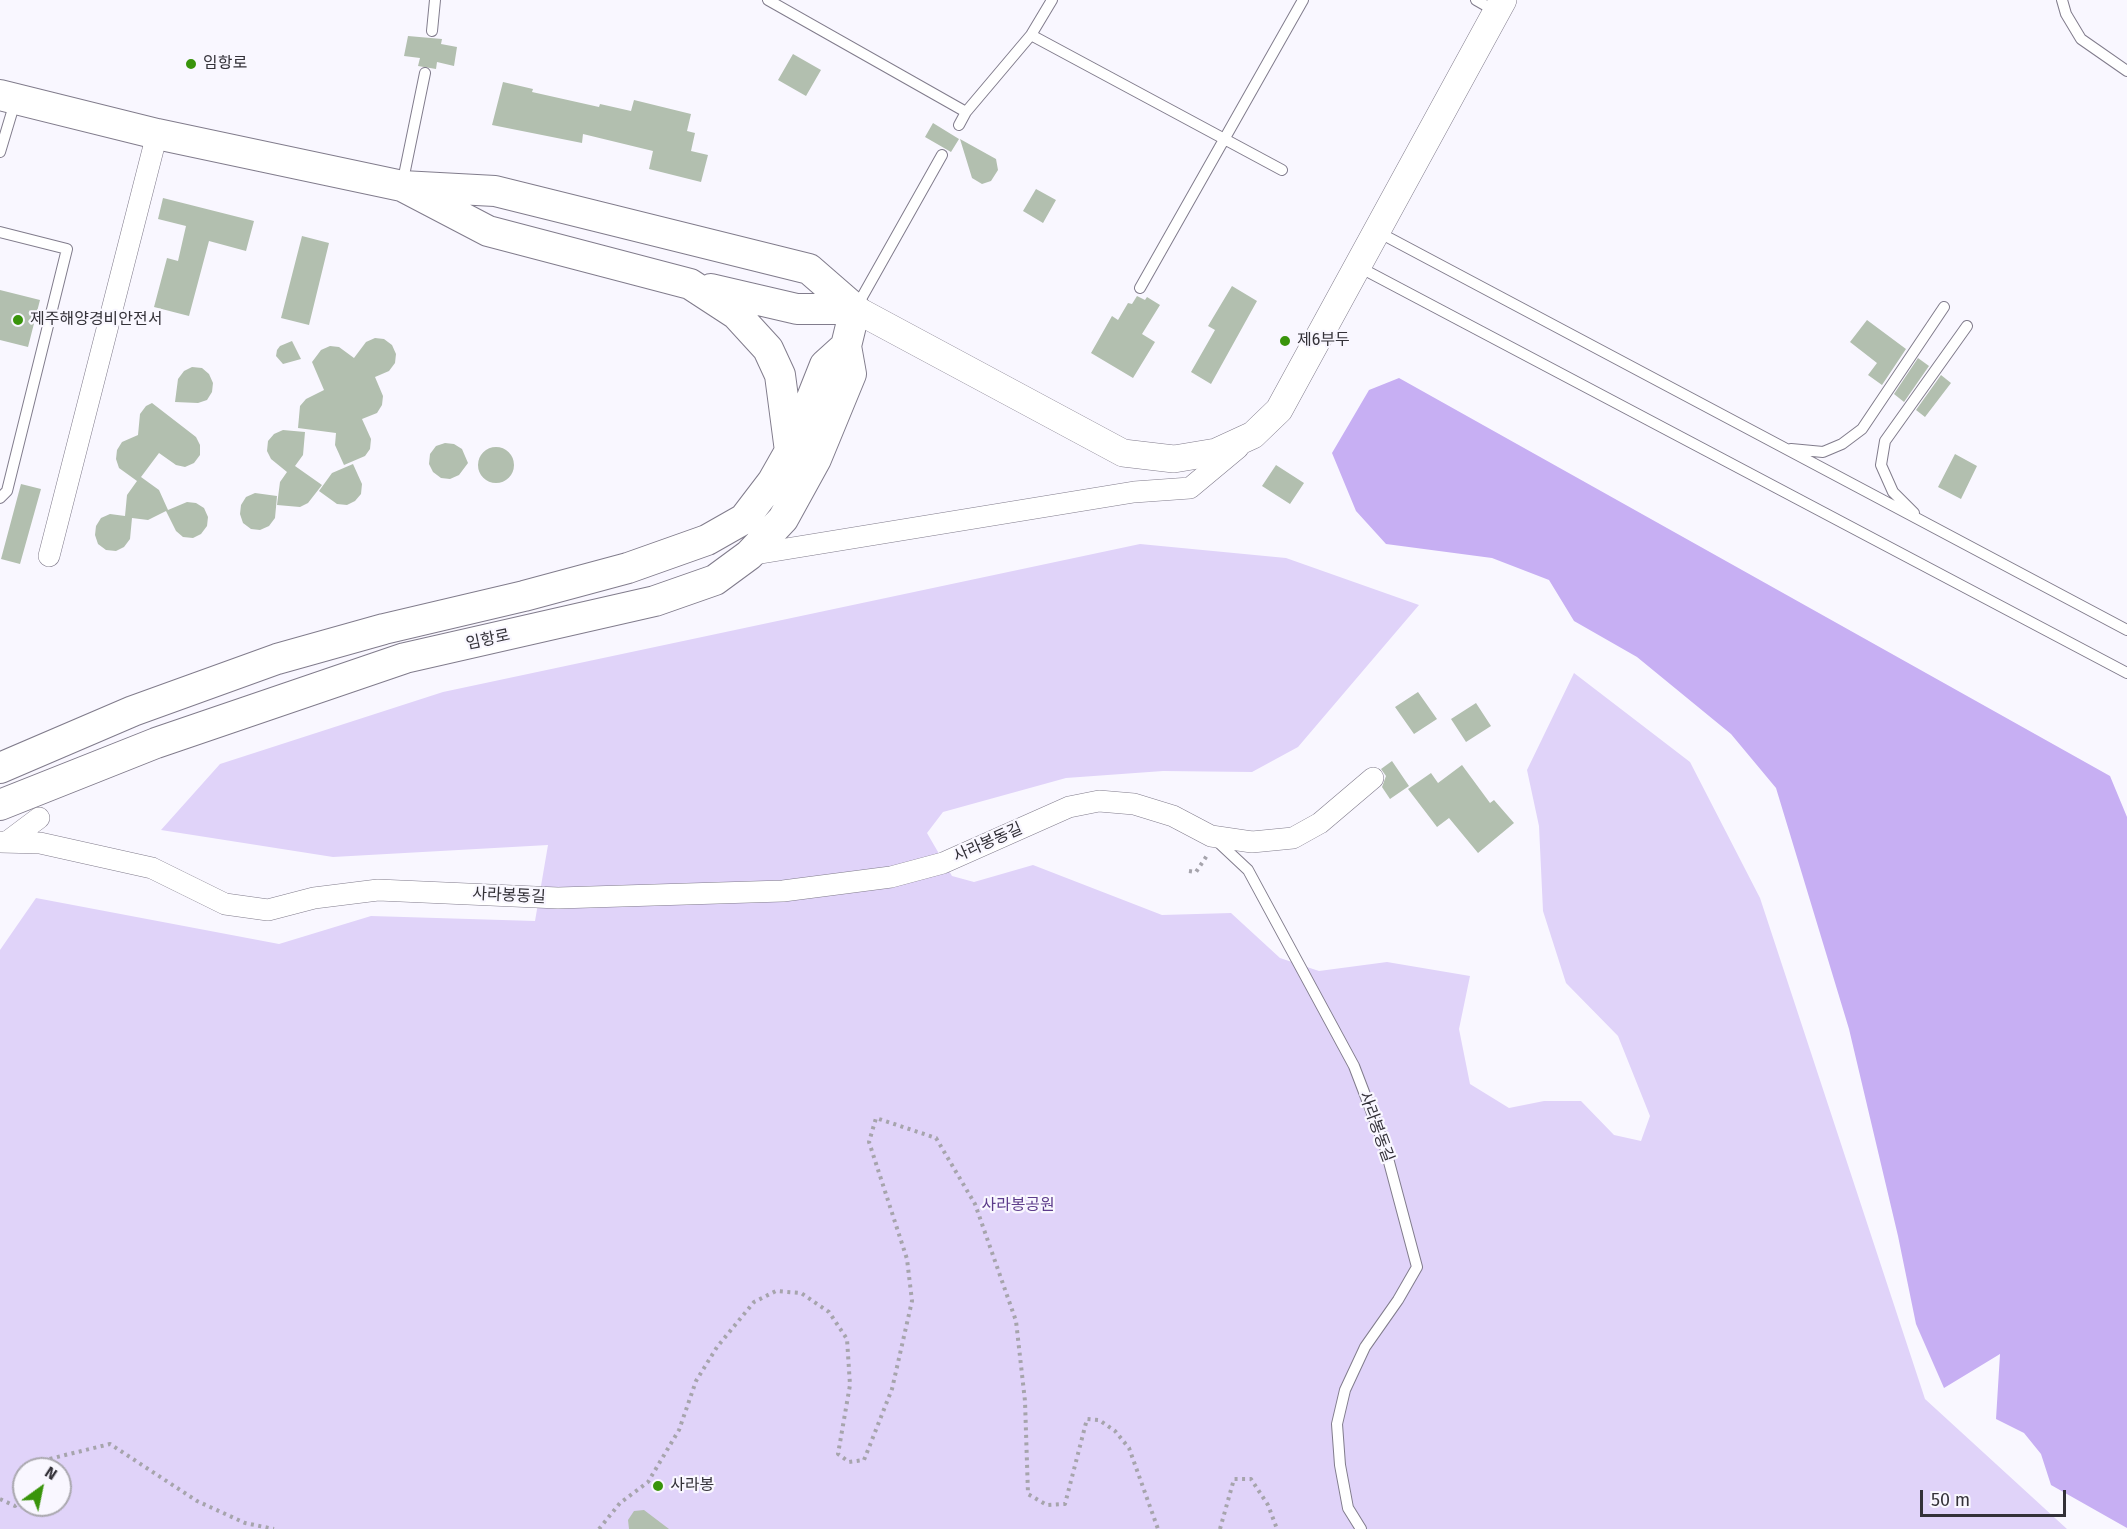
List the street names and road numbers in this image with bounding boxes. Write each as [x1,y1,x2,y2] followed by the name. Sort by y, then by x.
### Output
[464,626,512,654] street label: 임항로
[950,819,1026,867] street label: 사라봉동길
[472,884,546,908] street label: 사라봉동길
[1354,1089,1398,1165] street label: 사라봉동길

